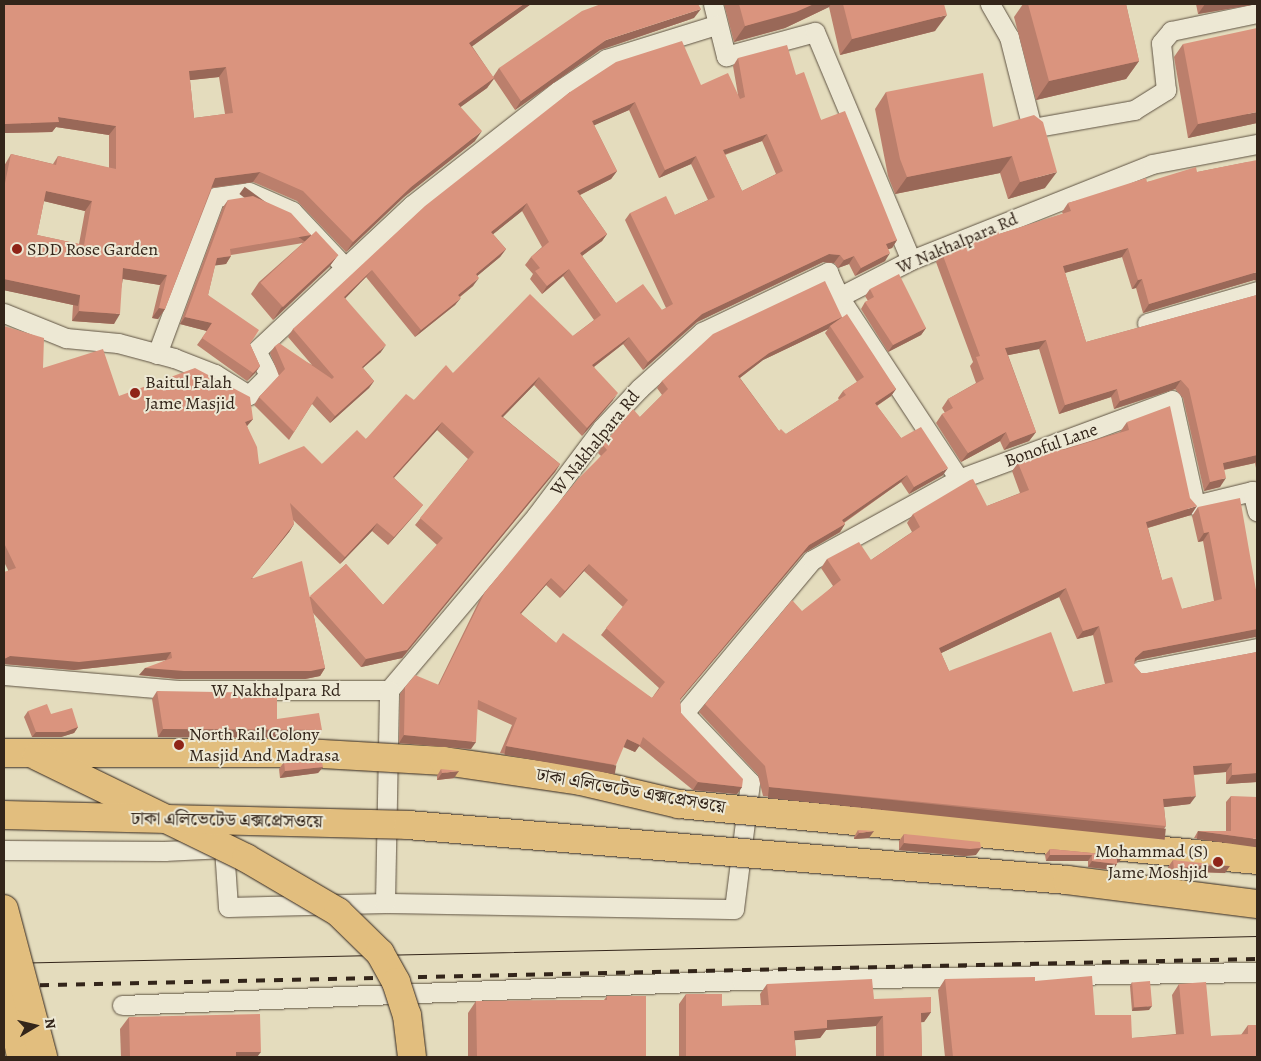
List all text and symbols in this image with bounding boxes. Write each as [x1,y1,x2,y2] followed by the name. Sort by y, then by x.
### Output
[893,208,1021,278] street label: W Nakhalpara Rd
[27,238,158,260] place label: SDD Rose Garden
[11,243,23,255] marker: SDD Rose Garden
[145,372,235,414] place label: Baitul Falah Jame Masjid
[546,386,644,500] street label: W Nakhalpara Rd
[129,387,141,399] marker: Baitul Falah Jame Masjid
[1002,418,1100,472] street label: Bonoful Lane
[211,679,341,701] street label: W Nakhalpara Rd
[189,724,340,766] place label: North Rail Colony Masjid And Madrasa
[173,739,185,751] marker: North Rail Colony Masjid And Madrasa
[535,764,727,818] street label: ঢাকা এলিভেটেড এক্সপ্রেসওয়ে
[131,808,323,832] street label: ঢাকা এলিভেটেড এক্সপ্রেসওয়ে
[1095,841,1208,884] place label: Mohammad (S) Jame Moshjid
[1212,856,1224,868] marker: Mohammad (S) Jame Moshjid
[10,1001,60,1051] north arrow
[40,1017,60,1030] text: N

